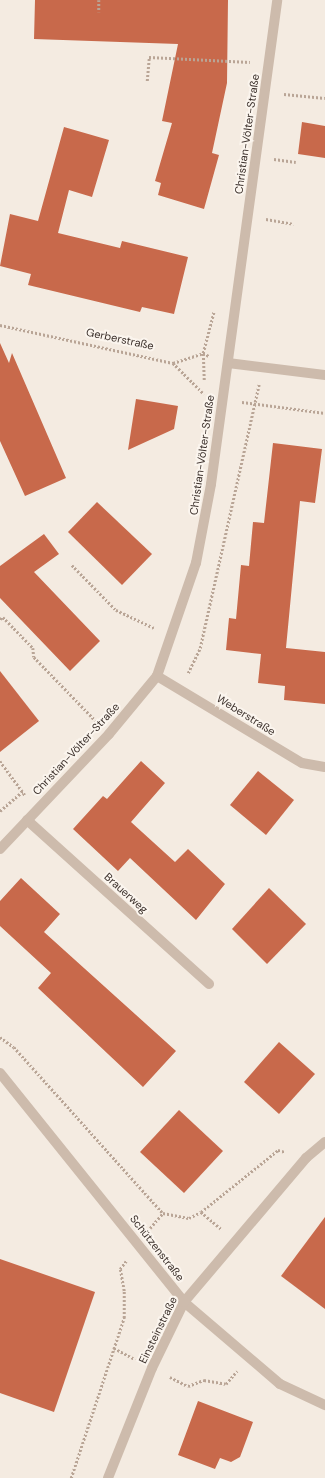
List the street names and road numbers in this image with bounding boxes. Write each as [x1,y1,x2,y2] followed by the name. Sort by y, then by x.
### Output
[232,73,262,195] street label: Christian-Völter-Straße
[85,325,155,353] street label: Gerberstraße
[187,394,217,516] street label: Christian-Völter-Straße
[214,692,278,738] street label: Weberstraße
[30,700,122,798] street label: Christian-Völter-Straße
[102,870,150,916] street label: Brauerweg
[127,1212,187,1284] street label: Schützenstraße
[136,1294,180,1366] street label: Einsteinstraße

